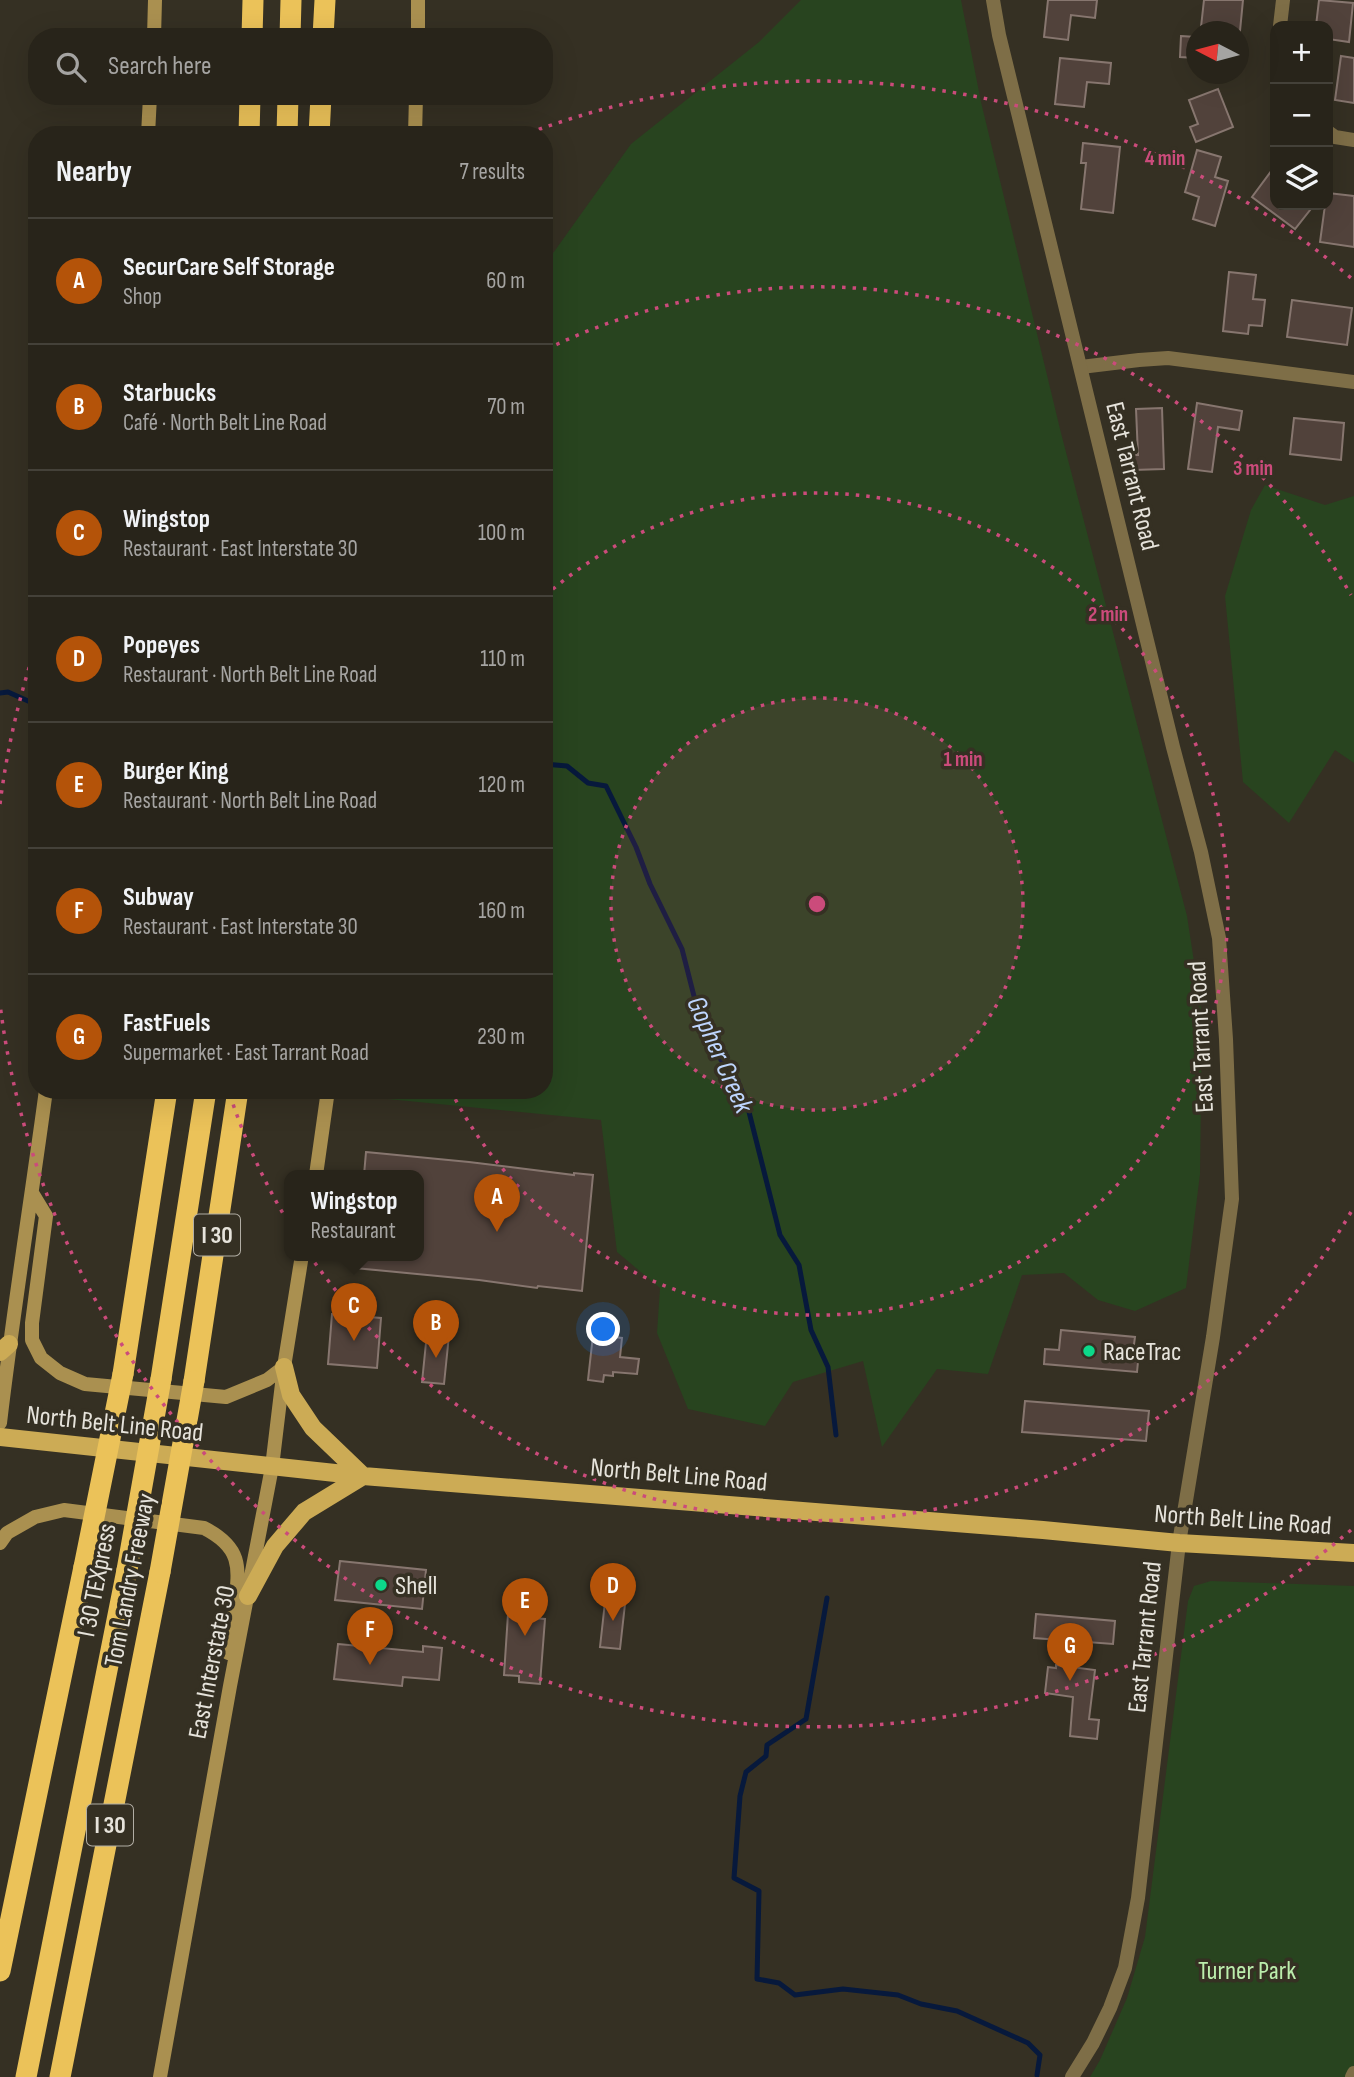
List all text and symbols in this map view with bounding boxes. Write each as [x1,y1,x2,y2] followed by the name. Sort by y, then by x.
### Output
[1186,21,1249,84] north arrow
[1270,21,1333,210] map controls
[1270,21,1333,84] button: +
[28,28,553,105] search box
[52,48,90,86] icon: search
[108,51,211,82] text: Search here
[1270,84,1333,147] button: −
[1145,146,1185,171] text: 4 min
[1270,147,1333,210] button: layers
[56,154,132,190] text: Nearby
[459,158,525,186] text: 7 results
[123,252,335,283] text: SecurCare Self Storage
[74,267,84,295] text: A
[486,267,525,295] text: 60 m
[123,283,162,311] text: Shop
[123,378,216,409] text: Starbucks
[74,393,84,421] text: B
[487,393,525,421] text: 70 m
[1098,399,1165,554] street label: East Tarrant Road
[123,409,327,437] text: Café · North Belt Line Road
[1233,456,1273,481] text: 3 min
[123,504,210,535] text: Wingstop
[73,519,85,547] text: C
[478,519,525,547] text: 100 m
[123,535,358,563] text: Restaurant · East Interstate 30
[1088,602,1128,627] text: 2 min
[123,630,200,661] text: Popeyes
[73,645,85,673] text: D
[480,645,525,673] text: 110 m
[123,661,377,689] text: Restaurant · North Belt Line Road
[943,747,983,772] text: 1 min
[123,756,229,787] text: Burger King
[74,771,84,799] text: E
[479,771,525,799] text: 120 m
[123,787,377,815] text: Restaurant · North Belt Line Road
[123,882,194,913] text: Subway
[805,892,829,916] centre of rings
[74,897,84,925] text: F
[478,897,525,925] text: 160 m
[123,913,358,941] text: Restaurant · East Interstate 30
[1182,960,1221,1114] street label: East Tarrant Road
[679,991,761,1120] water label: Gopher Creek
[123,1008,210,1039] text: FastFuels
[73,1023,85,1051] text: G
[477,1023,525,1051] text: 230 m
[123,1039,369,1067] text: Supermarket · East Tarrant Road
[284,1170,424,1261] popup
[474,1174,520,1232] pin: A
[311,1186,397,1217] text: Wingstop
[194,1214,240,1255] road number: I 30
[311,1217,396,1245] text: Restaurant
[331,1283,377,1341] pin: C
[413,1300,459,1358] pin: B
[586,1312,620,1346] your location
[1103,1337,1182,1368] place label: RaceTrac
[1081,1343,1097,1359] marker: RaceTrac
[25,1400,205,1449] street label: North Belt Line Road
[589,1452,769,1499] street label: North Belt Line Road
[98,1491,162,1669] street label: Tom Landry Freeway
[1153,1499,1332,1542] street label: North Belt Line Road
[71,1521,124,1640] street label: I 30 TEXpress
[1122,1560,1169,1714] street label: East Tarrant Road
[590,1563,636,1621] pin: D
[395,1571,437,1602] place label: Shell
[373,1577,389,1593] marker: Shell
[502,1578,548,1636] pin: E
[182,1583,243,1742] street label: East Interstate 30
[347,1607,393,1665] pin: F
[1047,1623,1093,1681] pin: G
[87,1804,133,1846] road number: I 30
[1198,1956,1296,1987] park label: Turner Park

